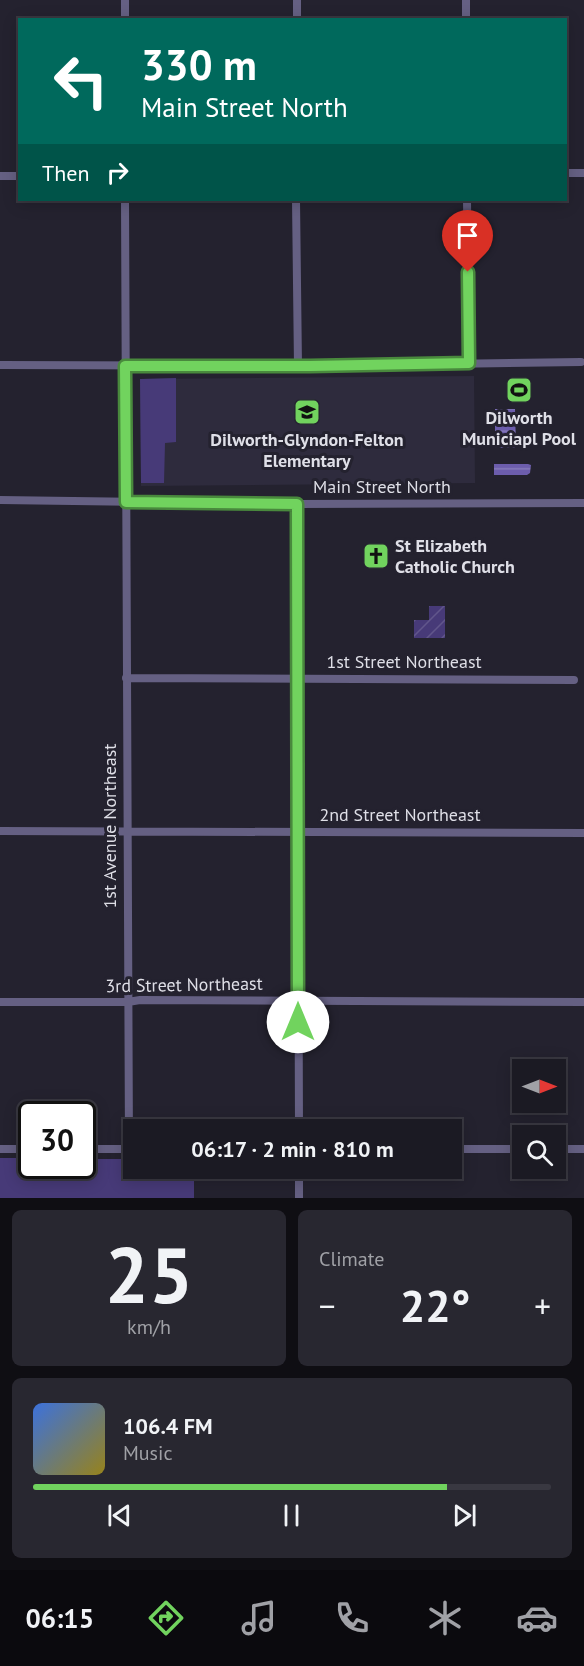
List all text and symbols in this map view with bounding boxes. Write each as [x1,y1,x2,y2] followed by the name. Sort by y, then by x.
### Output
[141,37,257,92] text: 330 m
[42,42,120,120] icon: left
[141,90,348,124] text: Main Street North
[101,156,134,189] icon: right
[42,159,89,187] text: Then
[442,210,493,272] pin
[451,219,484,252] icon: arrive
[504,375,534,405] sports icon: Dilworth Municiapl Pool
[292,397,322,427] school or university icon: Dilworth-Glyndon-Felton Elementary
[462,406,577,450] place label: Dilworth Municiapl Pool
[210,428,404,472] place label: Dilworth-Glyndon-Felton Elementary
[313,475,451,498] street label: Main Street North
[395,534,515,578] place label: St Elizabeth Catholic Church
[361,541,391,571] church icon: St Elizabeth Catholic Church
[326,650,482,673] street label: 1st Street Northeast
[98,744,121,908] street label: 1st Avenue Northeast
[319,803,481,826] street label: 2nd Street Northeast
[105,972,263,997] street label: 3rd Street Northeast
[266,990,330,1054] position arrow
[512,1059,566,1113] north arrow
[512,1059,566,1179] map controls
[18,1101,96,1179] speed limit sign: 30
[512,1125,566,1179] button: search
[191,1135,394,1163] text: 06:17 · 2 min · 810 m
[105,1224,193,1325] text: 25
[319,1246,385,1272] text: Climate
[400,1276,470,1334] text: 22°
[319,1284,336,1327] text: −
[534,1284,551,1327] text: +
[127,1314,171,1340] text: km/h
[123,1412,213,1440] text: 106.4 FM
[123,1440,172,1466] text: Music
[103,1499,136,1532] icon: previous
[275,1499,308,1532] icon: pause
[448,1499,481,1532] icon: next
[145,1597,187,1639] icon: directions
[238,1597,280,1639] icon: music
[331,1597,373,1639] icon: phone
[424,1597,466,1639] icon: climate
[516,1597,558,1639] icon: car
[25,1601,94,1635] text: 06:15

